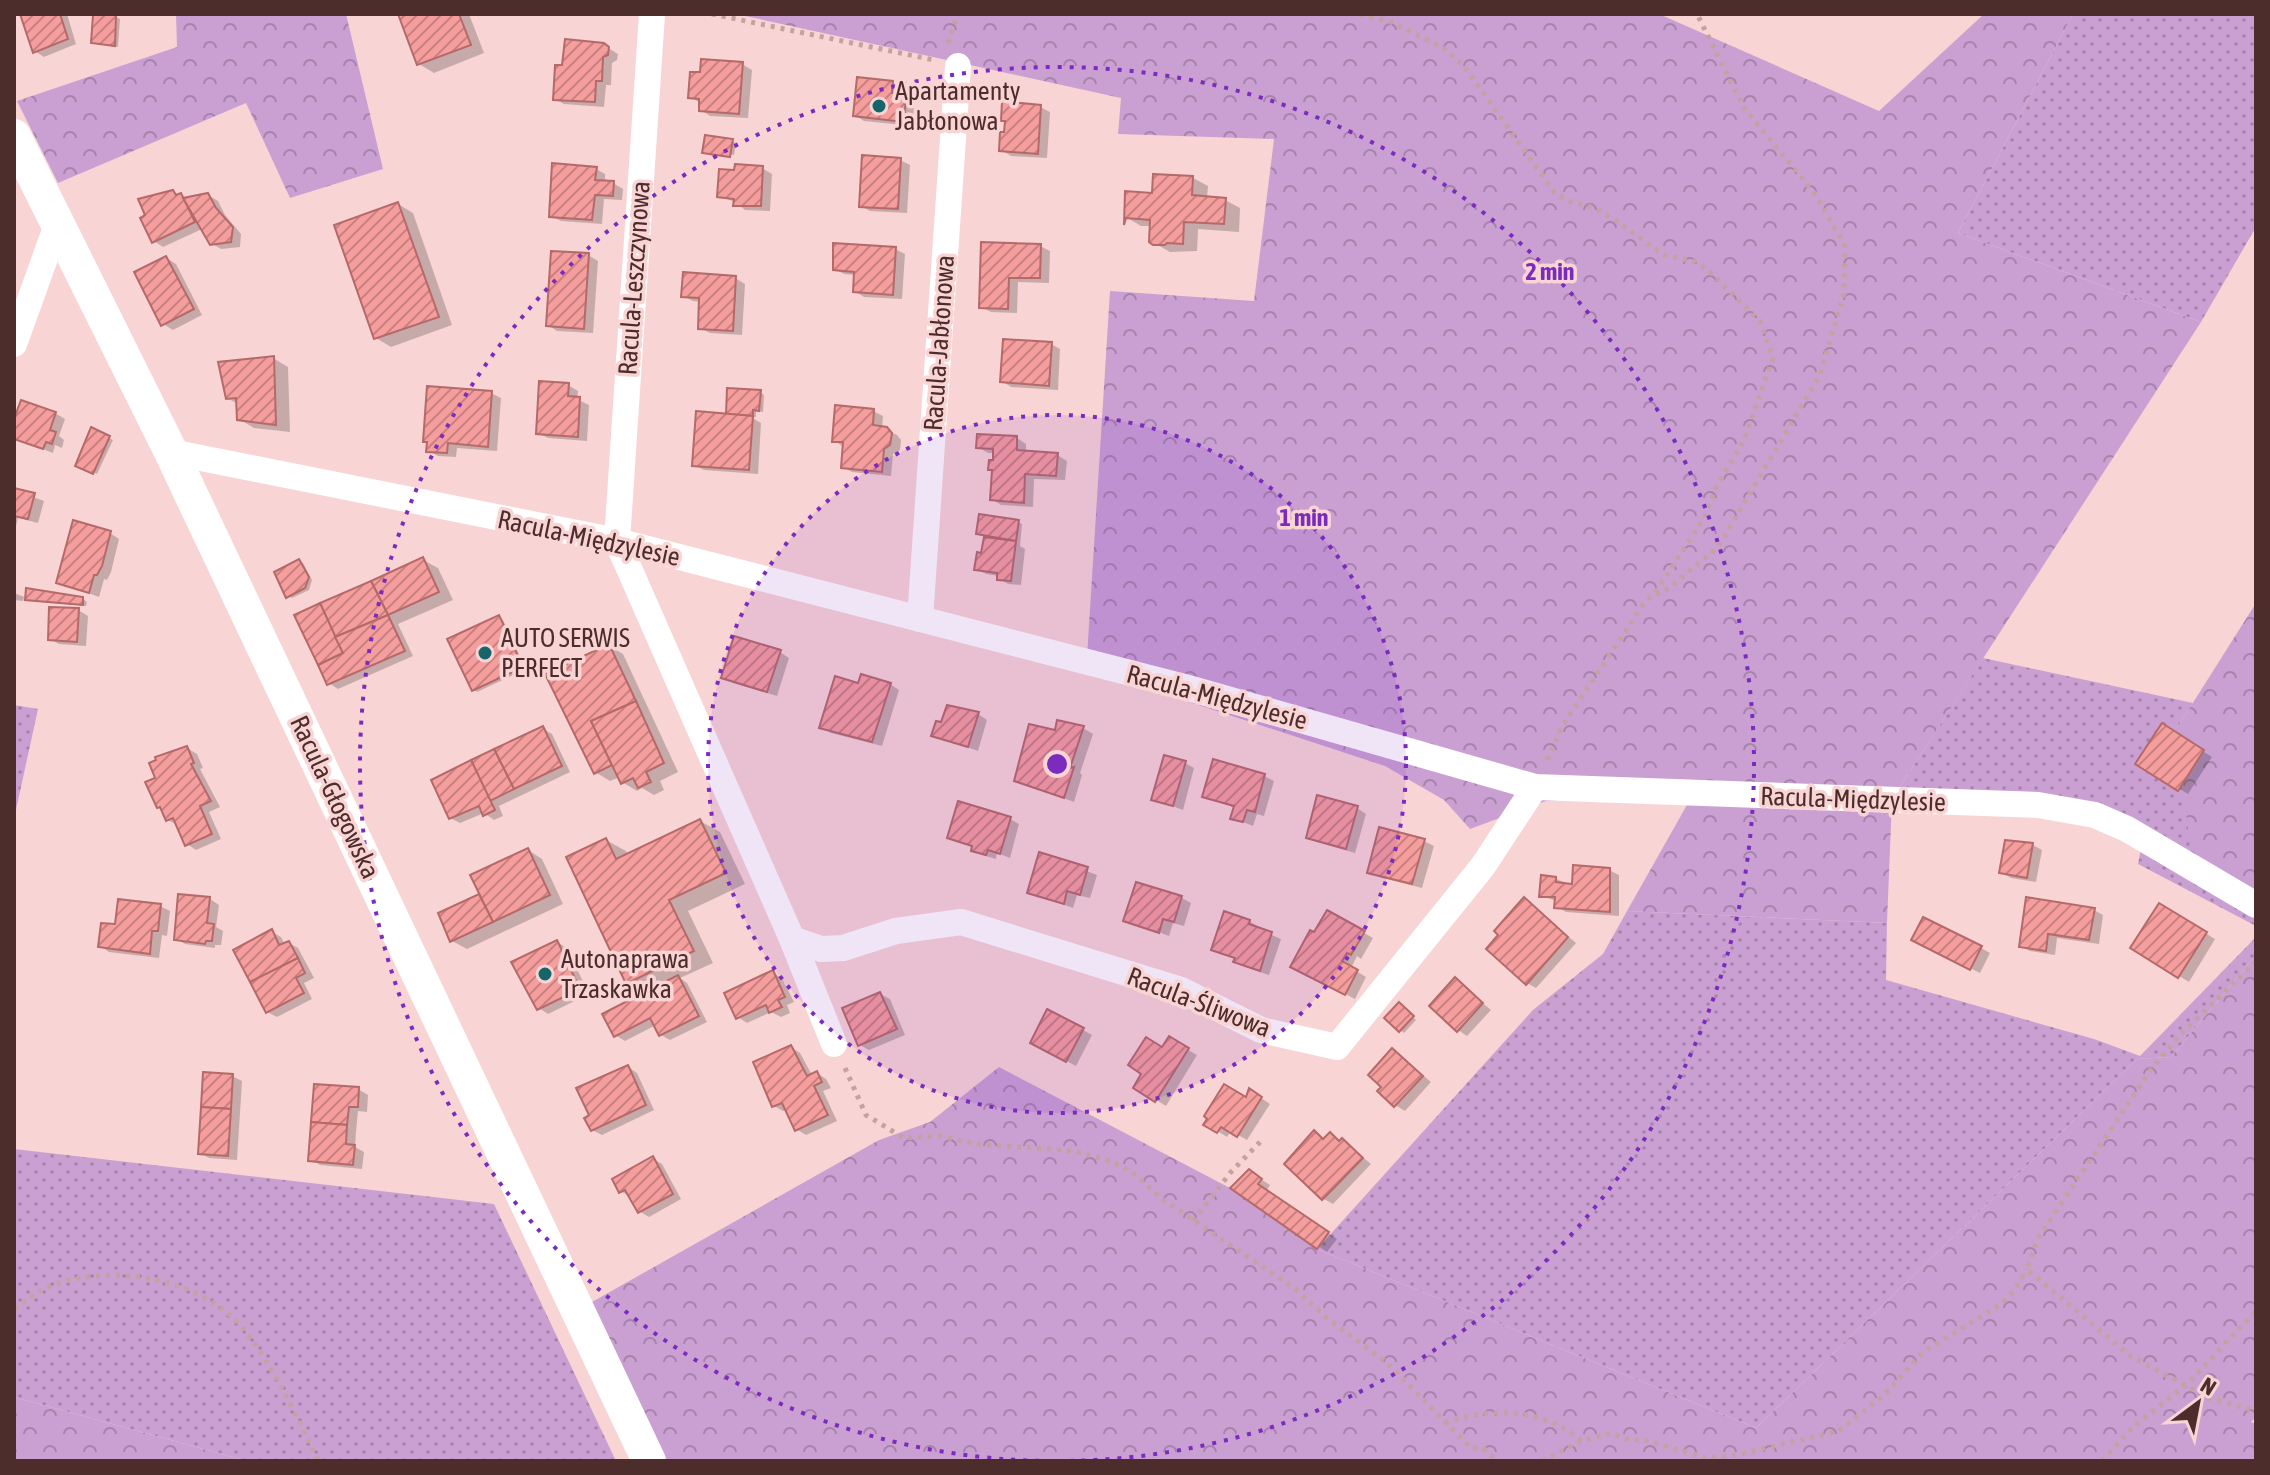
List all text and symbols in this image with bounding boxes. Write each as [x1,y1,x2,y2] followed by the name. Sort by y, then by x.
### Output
[895,76,1021,136] place label: Apartamenty Jabłonowa
[870,97,888,115] marker: Apartamenty Jabłonowa
[612,180,656,376] street label: Racula-Leszczynowa
[918,254,960,432] street label: Racula-Jabłonowa
[1525,258,1575,285] text: 2 min
[495,504,683,572] street label: Racula-Międzylesie
[1279,504,1329,531] text: 1 min
[501,623,630,683] place label: AUTO SERWIS PERFECT
[476,644,494,662] marker: AUTO SERWIS PERFECT
[1123,658,1311,736] street label: Racula-Międzylesie
[284,711,386,883] street label: Racula-Głogowska
[1043,750,1071,778] centre of rings
[1760,781,1946,817] street label: Racula-Międzylesie
[561,944,689,1004] place label: Autonaprawa Trzaskawka
[1123,961,1275,1043] street label: Racula-Śliwowa
[536,965,554,983] marker: Autonaprawa Trzaskawka
[2158,1363,2238,1443] north arrow
[2196,1372,2221,1401] text: N

